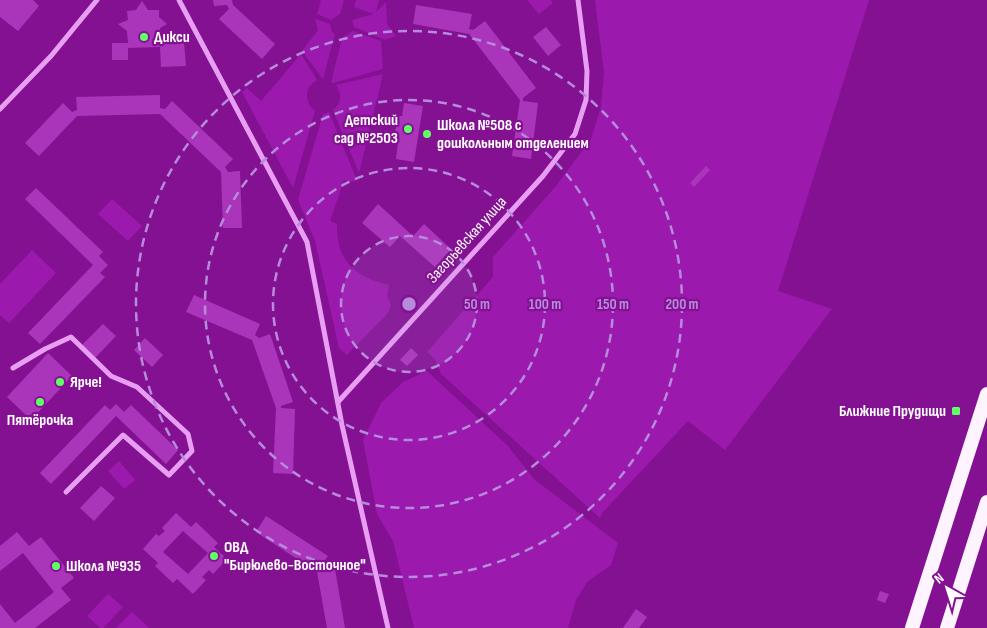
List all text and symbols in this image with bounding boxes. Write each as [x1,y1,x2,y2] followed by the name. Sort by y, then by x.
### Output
[154,28,190,47] place label: Дикси
[138,31,150,43] marker: Дикси
[334,111,398,148] place label: Детский сад №2503
[437,116,589,153] place label: Школа №508 с дошкольным отделением
[402,123,414,135] marker: Детский сад №2503
[421,128,433,140] marker: Школа №508 с дошкольным отделением
[423,193,511,287] street label: Загорьевская улица
[400,295,418,313] centre of rings
[464,295,490,314] text: 50 m
[529,295,561,314] text: 100 m
[597,295,629,314] text: 150 m
[665,295,699,314] text: 200 m
[70,373,102,392] place label: Ярче!
[54,376,66,388] marker: Ярче!
[34,396,46,408] marker: Пятёрочка
[839,402,946,421] place label: Ближние Прудищи
[950,405,962,417] marker: Ближние Прудищи
[7,411,73,430] place label: Пятёрочка
[224,538,366,575] place label: ОВД "Бирюлево-Восточное"
[208,550,220,562] marker: ОВД "Бирюлево-Восточное"
[66,557,141,576] place label: Школа №935
[50,560,62,572] marker: Школа №935
[922,563,972,613] north arrow
[931,569,947,587] text: N

